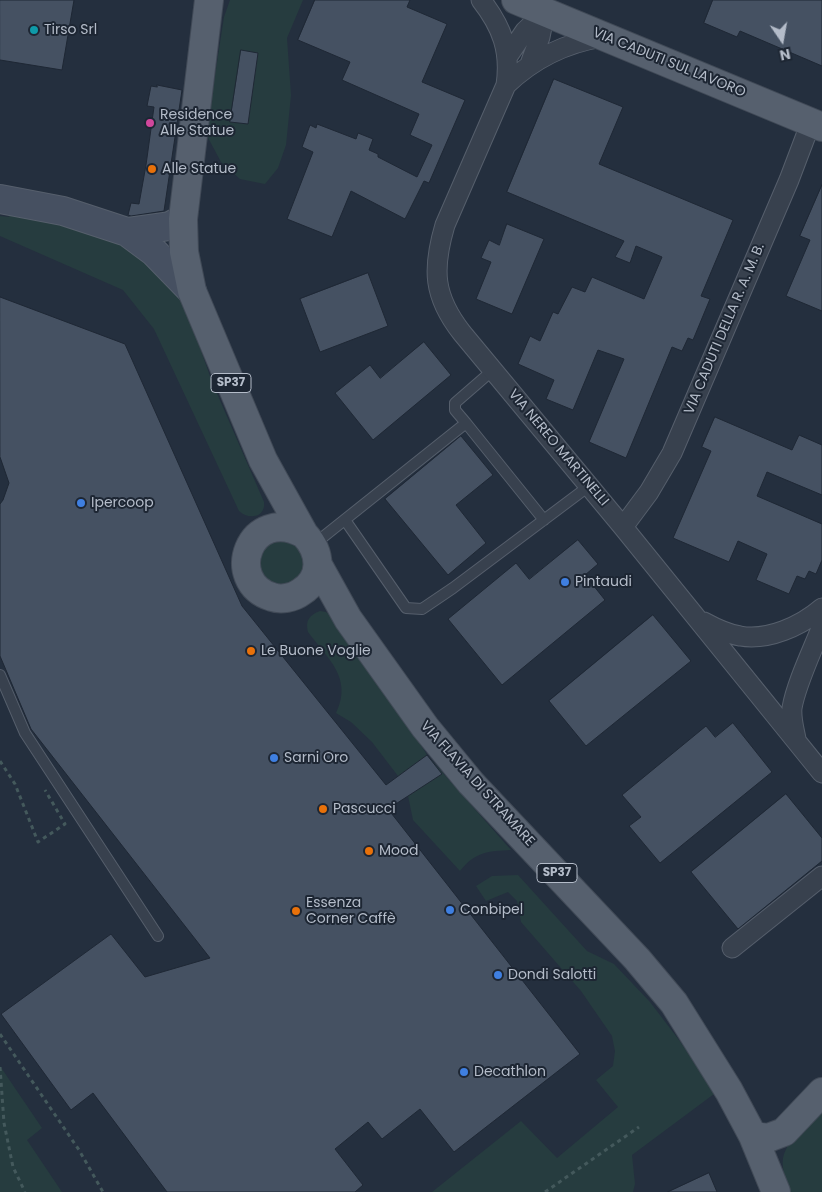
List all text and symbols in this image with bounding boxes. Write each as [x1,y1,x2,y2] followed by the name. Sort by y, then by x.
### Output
[757,15,807,65] north arrow
[44,22,97,38] place label: Tirso Srl
[28,24,40,36] marker: Tirso Srl
[590,25,748,101] street label: VIA CADUTI SUL LAVORO
[778,44,792,66] text: N
[160,107,234,140] place label: Residence Alle Statue
[144,117,156,129] marker: Residence Alle Statue
[162,161,236,177] place label: Alle Statue
[146,163,158,175] marker: Alle Statue
[681,241,769,417] street label: VIA CADUTI DELLA R. A. M. B.
[211,373,251,392] road number: SP37
[504,386,612,510] street label: VIA NEREO MARTINELLI
[91,495,154,511] place label: Ipercoop
[75,497,87,509] marker: Ipercoop
[575,574,632,590] place label: Pintaudi
[559,576,571,588] marker: Pintaudi
[261,643,371,659] place label: Le Buone Voglie
[245,645,257,657] marker: Le Buone Voglie
[416,718,538,850] street label: VIA FLAVIA DI STRAMARE
[284,750,348,766] place label: Sarni Oro
[268,752,280,764] marker: Sarni Oro
[333,801,396,817] place label: Pascucci
[317,803,329,815] marker: Pascucci
[379,843,418,859] place label: Mood
[363,845,375,857] marker: Mood
[537,864,577,882] road number: SP37
[306,895,396,928] place label: Essenza Corner Caffè
[460,902,523,918] place label: Conbipel
[444,904,456,916] marker: Conbipel
[290,905,302,917] marker: Essenza Corner Caffè
[508,967,596,983] place label: Dondi Salotti
[492,969,504,981] marker: Dondi Salotti
[474,1064,546,1080] place label: Decathlon
[458,1066,470,1078] marker: Decathlon

